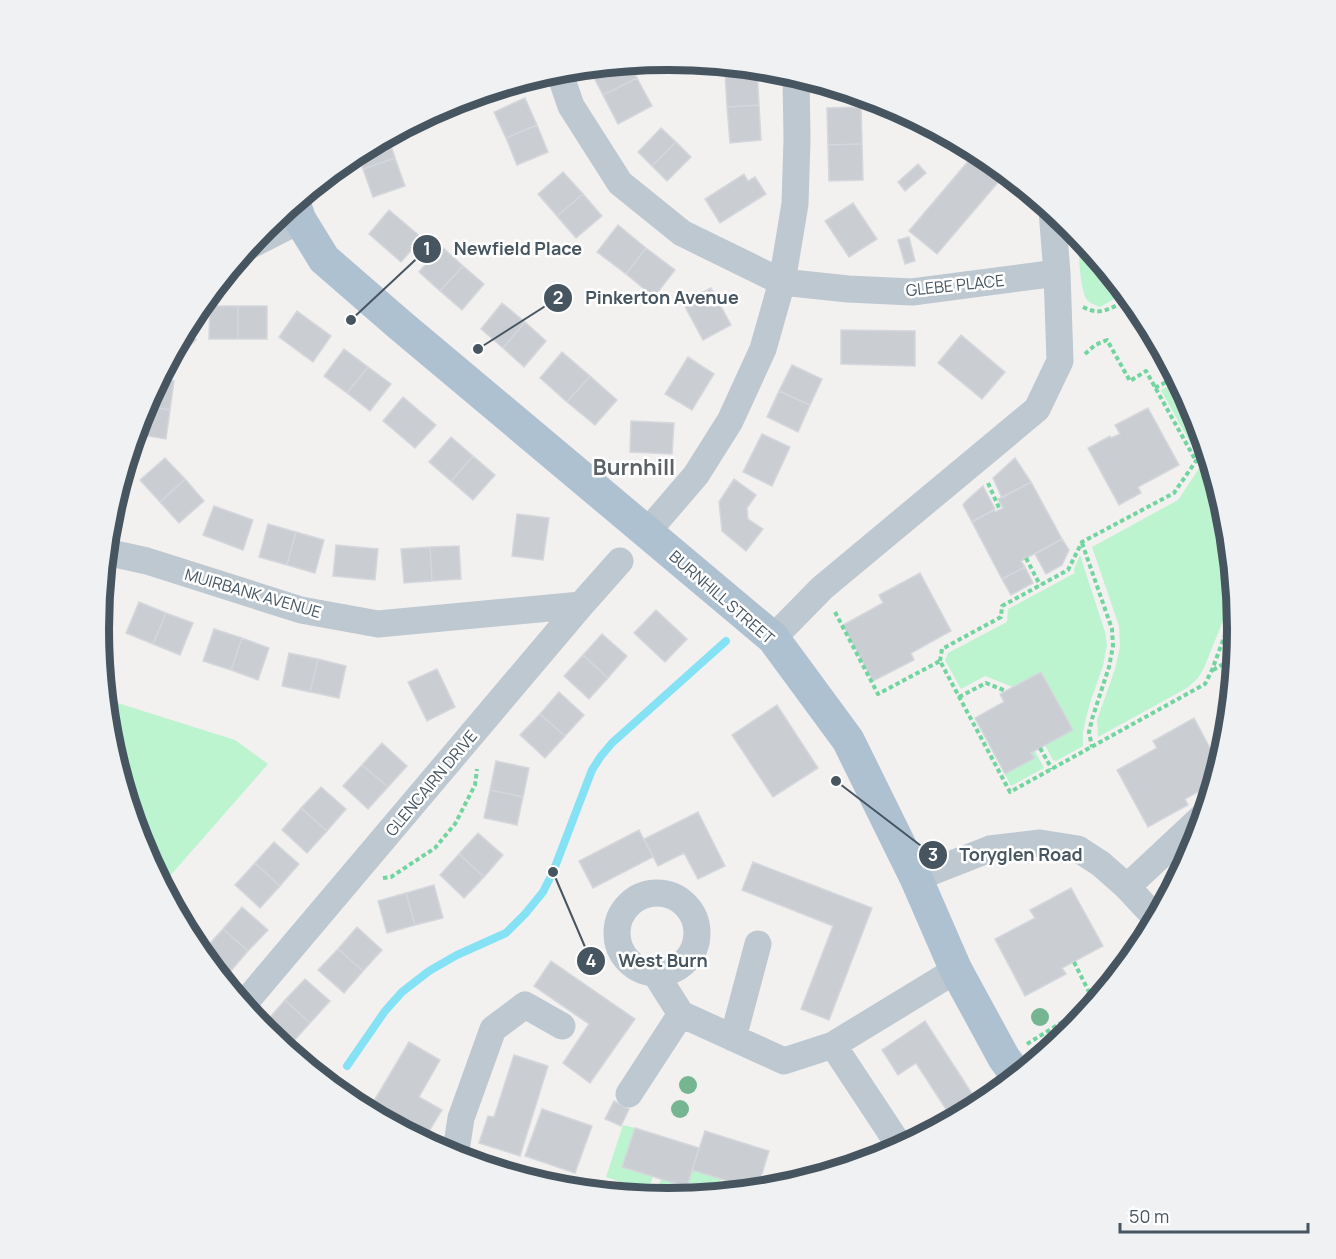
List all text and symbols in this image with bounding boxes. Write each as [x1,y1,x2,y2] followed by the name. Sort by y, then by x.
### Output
[412,231,594,267] callout: Newfield Place
[423,236,431,260] text: 1
[454,236,582,260] text: Newfield Place
[905,269,1005,301] street label: GLEBE PLACE
[543,280,750,316] callout: Pinkerton Avenue
[553,285,563,309] text: 2
[585,285,739,309] text: Pinkerton Avenue
[593,452,675,482] district label: Burnhill
[665,545,780,649] street label: BURNHILL STREET
[182,563,324,623] street label: MUIRBANK AVENUE
[380,725,482,841] street label: GLENCAIRN DRIVE
[918,837,1095,873] callout: Toryglen Road
[928,842,938,866] text: 3
[959,842,1083,866] text: Toryglen Road
[576,943,720,979] callout: West Burn
[586,948,597,972] text: 4
[618,948,708,972] text: West Burn
[1120,1196,1308,1234] scale bar
[1129,1204,1169,1228] text: 50 m

